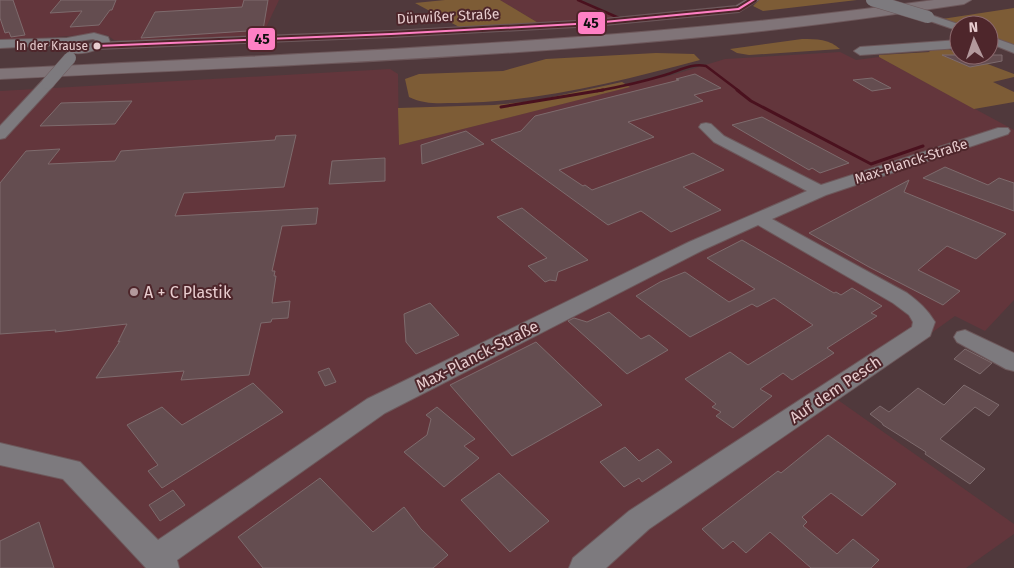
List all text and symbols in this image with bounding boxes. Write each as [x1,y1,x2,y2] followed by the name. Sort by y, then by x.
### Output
[396,5,500,28] street label: Dürwißer Straße
[577,11,606,35] line badge: 45
[583,15,599,32] text: 45
[949,15,999,65] north arrow
[968,19,978,36] text: N
[247,27,276,51] line badge: 45
[254,31,270,48] text: 45
[16,39,88,53] place label: In der Krause
[92,41,102,51] marker: In der Krause
[852,135,970,188] street label: Max-Planck-Straße
[144,283,232,302] place label: A + C Plastik
[128,286,140,298] marker: A + C Plastik
[413,316,542,394] street label: Max-Planck-Straße
[786,352,885,427] street label: Auf dem Pesch

